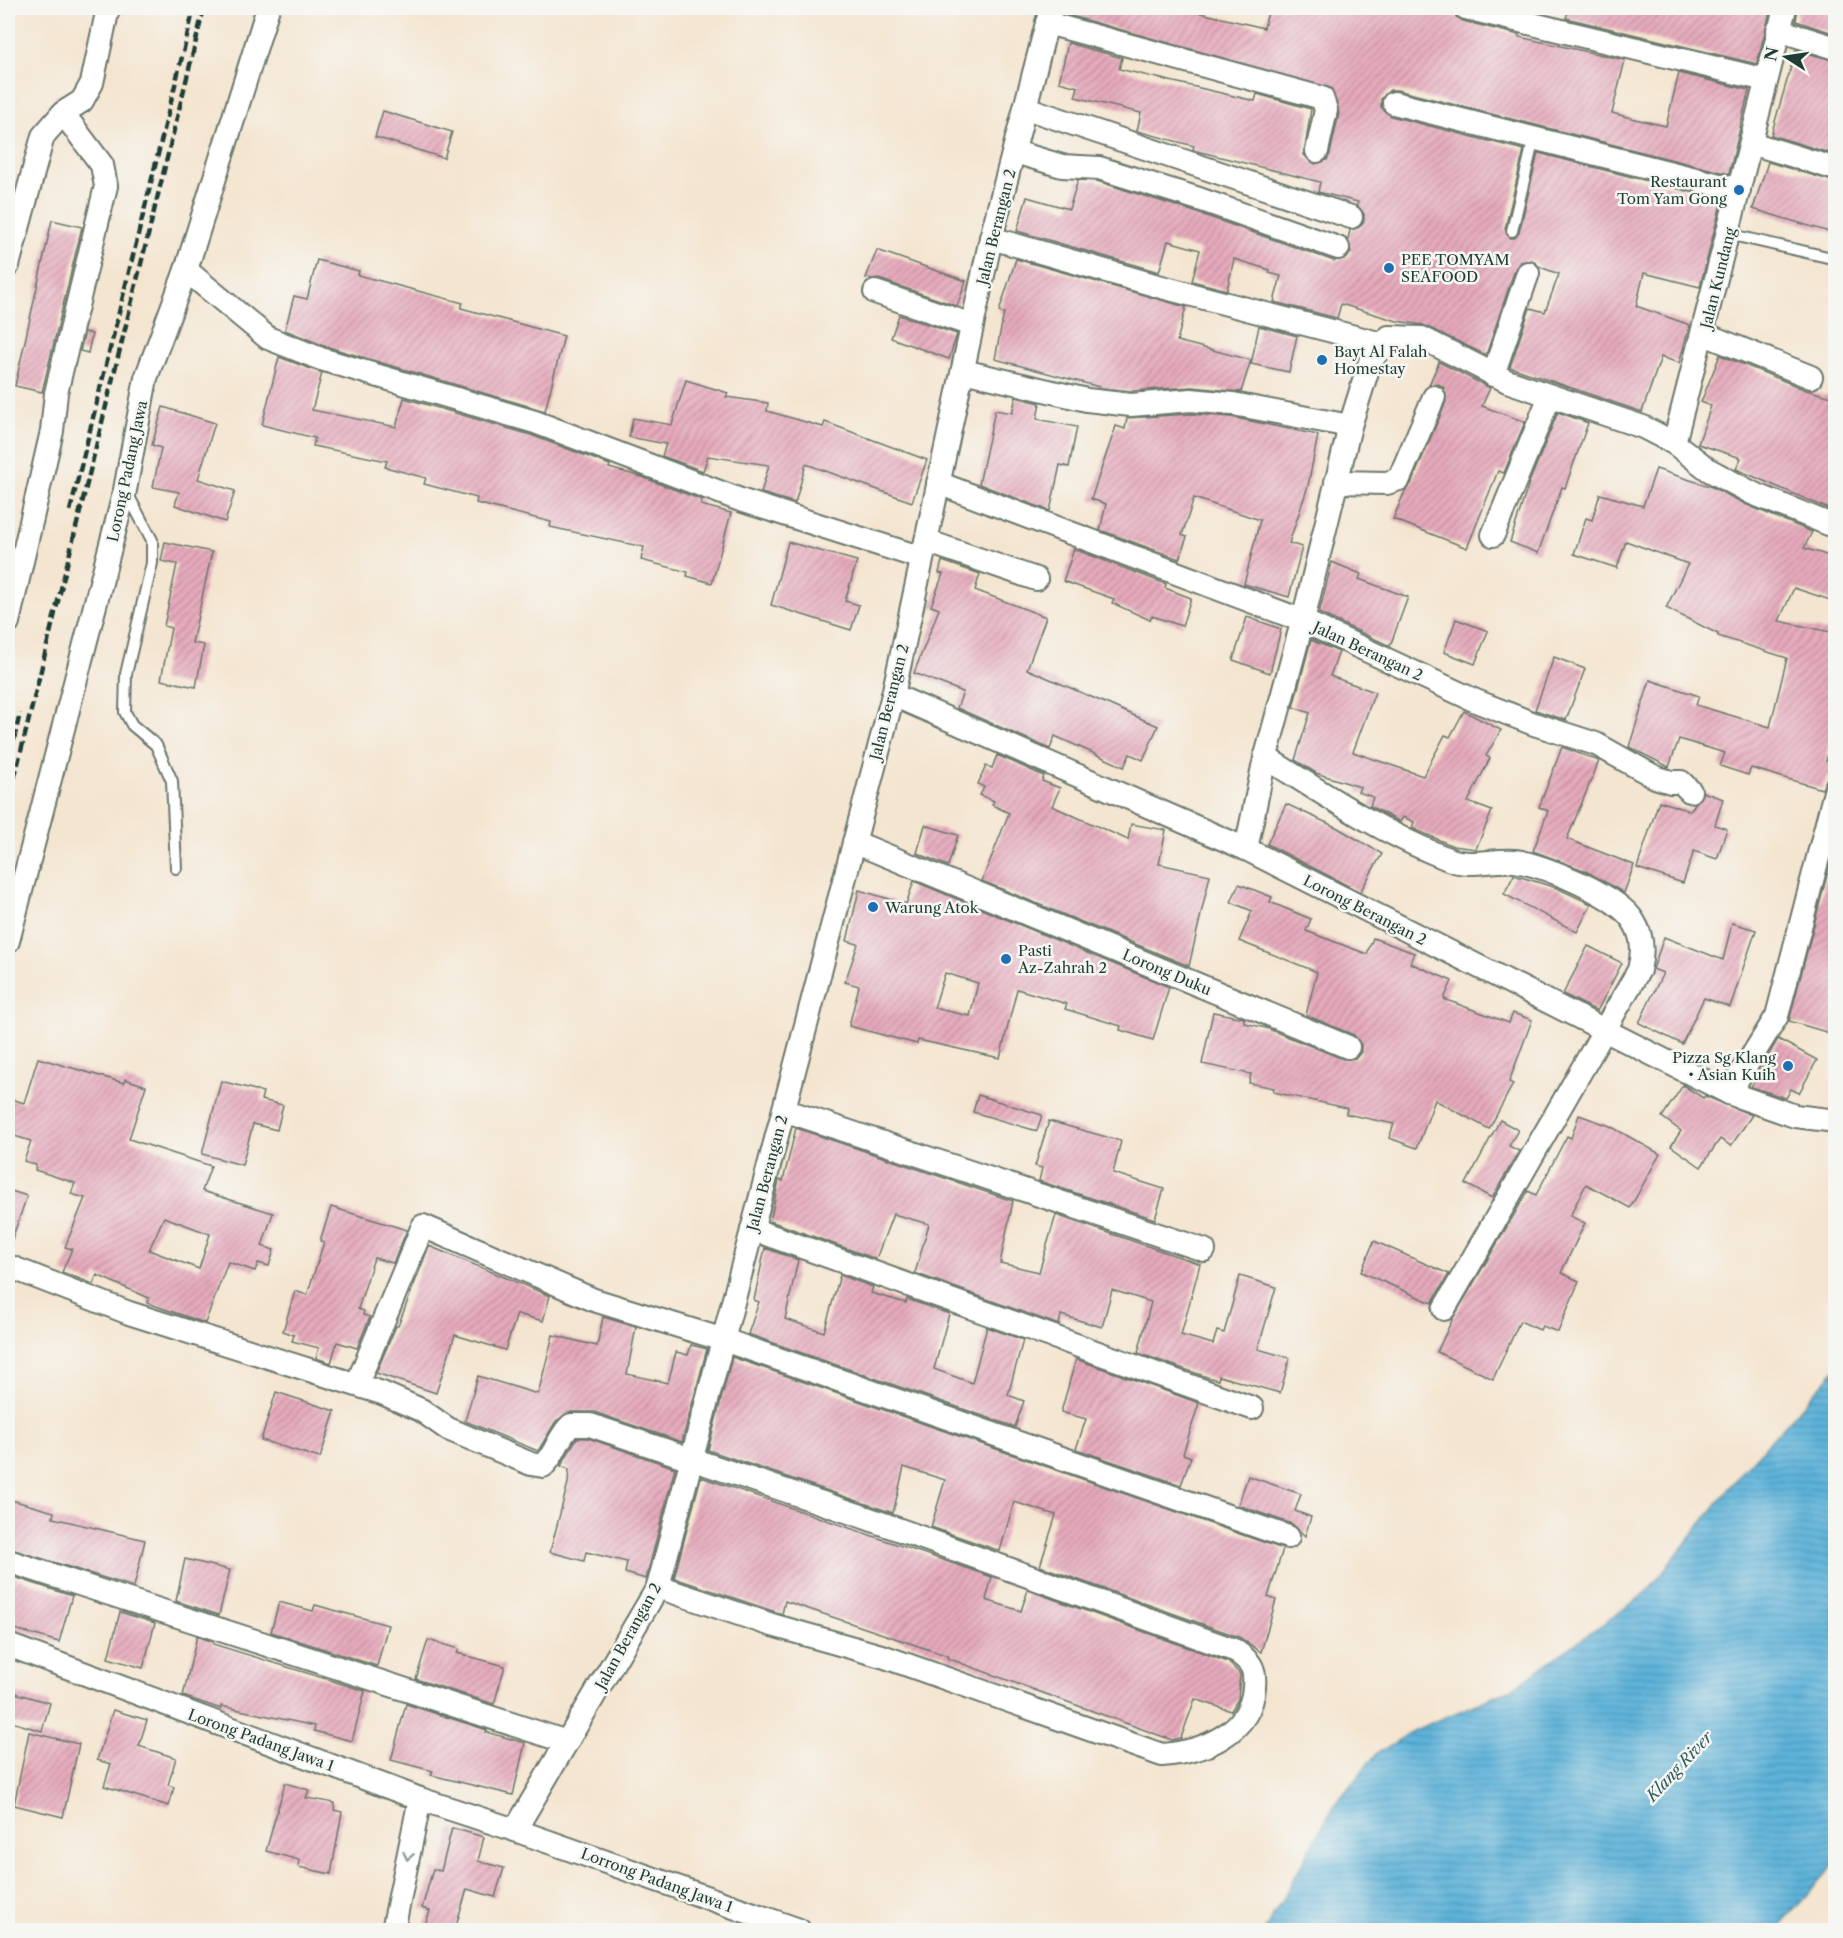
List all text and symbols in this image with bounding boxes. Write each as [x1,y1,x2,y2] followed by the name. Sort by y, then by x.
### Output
[1756,27,1816,87] north arrow
[1760,45,1783,63] text: N
[972,167,1020,289] street label: Jalan Berangan 2
[1617,172,1728,208] place label: Restaurant Tom Yam Gong
[1732,183,1746,197] marker: Restaurant Tom Yam Gong
[1696,225,1740,332] street label: Jalan Kundang
[1401,250,1510,286] place label: PEE TOMYAM SEAFOOD
[1382,261,1396,275] marker: PEE TOMYAM SEAFOOD
[1334,342,1428,378] place label: Bayt Al Falah Homestay
[1315,353,1329,367] marker: Bayt Al Falah Homestay
[103,398,151,543] street label: Lorong Padang Jawa
[1308,616,1426,685] street label: Jalan Berangan 2
[865,642,913,764] street label: Jalan Berangan 2
[1300,871,1430,949] street label: Lorong Berangan 2
[884,898,980,917] place label: Warung Atok
[866,900,880,914] marker: Warung Atok
[1017,941,1107,977] place label: Pasti Az-Zahrah 2
[1120,945,1214,999] street label: Lorong Duku
[999,952,1013,966] marker: Pasti Az-Zahrah 2
[1672,1048,1777,1084] place label: Pizza Sg Klang • Asian Kuih
[1781,1059,1795,1073] marker: Pizza Sg Klang • Asian Kuih
[742,1113,792,1235] street label: Jalan Berangan 2
[590,1579,665,1694] street label: Jalan Berangan 2
[185,1705,337,1776] street label: Lorong Padang Jawa 1
[1640,1726,1718,1807] water label: Klang River
[578,1844,736,1917] street label: Lorrong Padang Jawa 1
[402,1851,415,1861] one-way arrow

